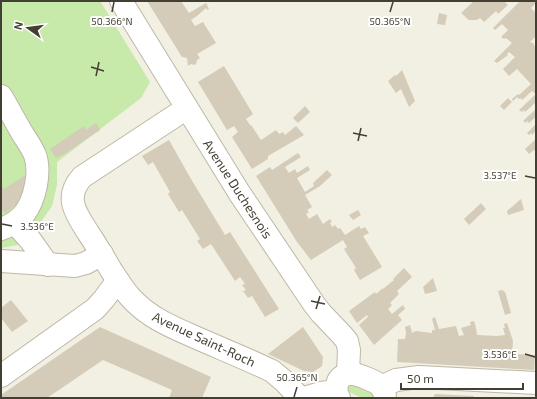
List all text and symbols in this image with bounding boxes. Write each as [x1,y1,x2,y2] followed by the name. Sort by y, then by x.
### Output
[8,8,48,48] north arrow
[91,15,133,27] text: 50.366°N
[370,15,411,27] text: 50.365°N
[11,20,25,31] text: N
[200,137,276,241] street label: Avenue Duchesnois
[483,169,517,181] text: 3.537°E
[20,220,54,232] text: 3.536°E
[150,308,258,370] street label: Avenue Saint-Roch
[483,348,517,360] text: 3.536°E
[401,365,523,391] scale bar
[277,371,318,383] text: 50.365°N
[407,371,434,385] text: 50 m

